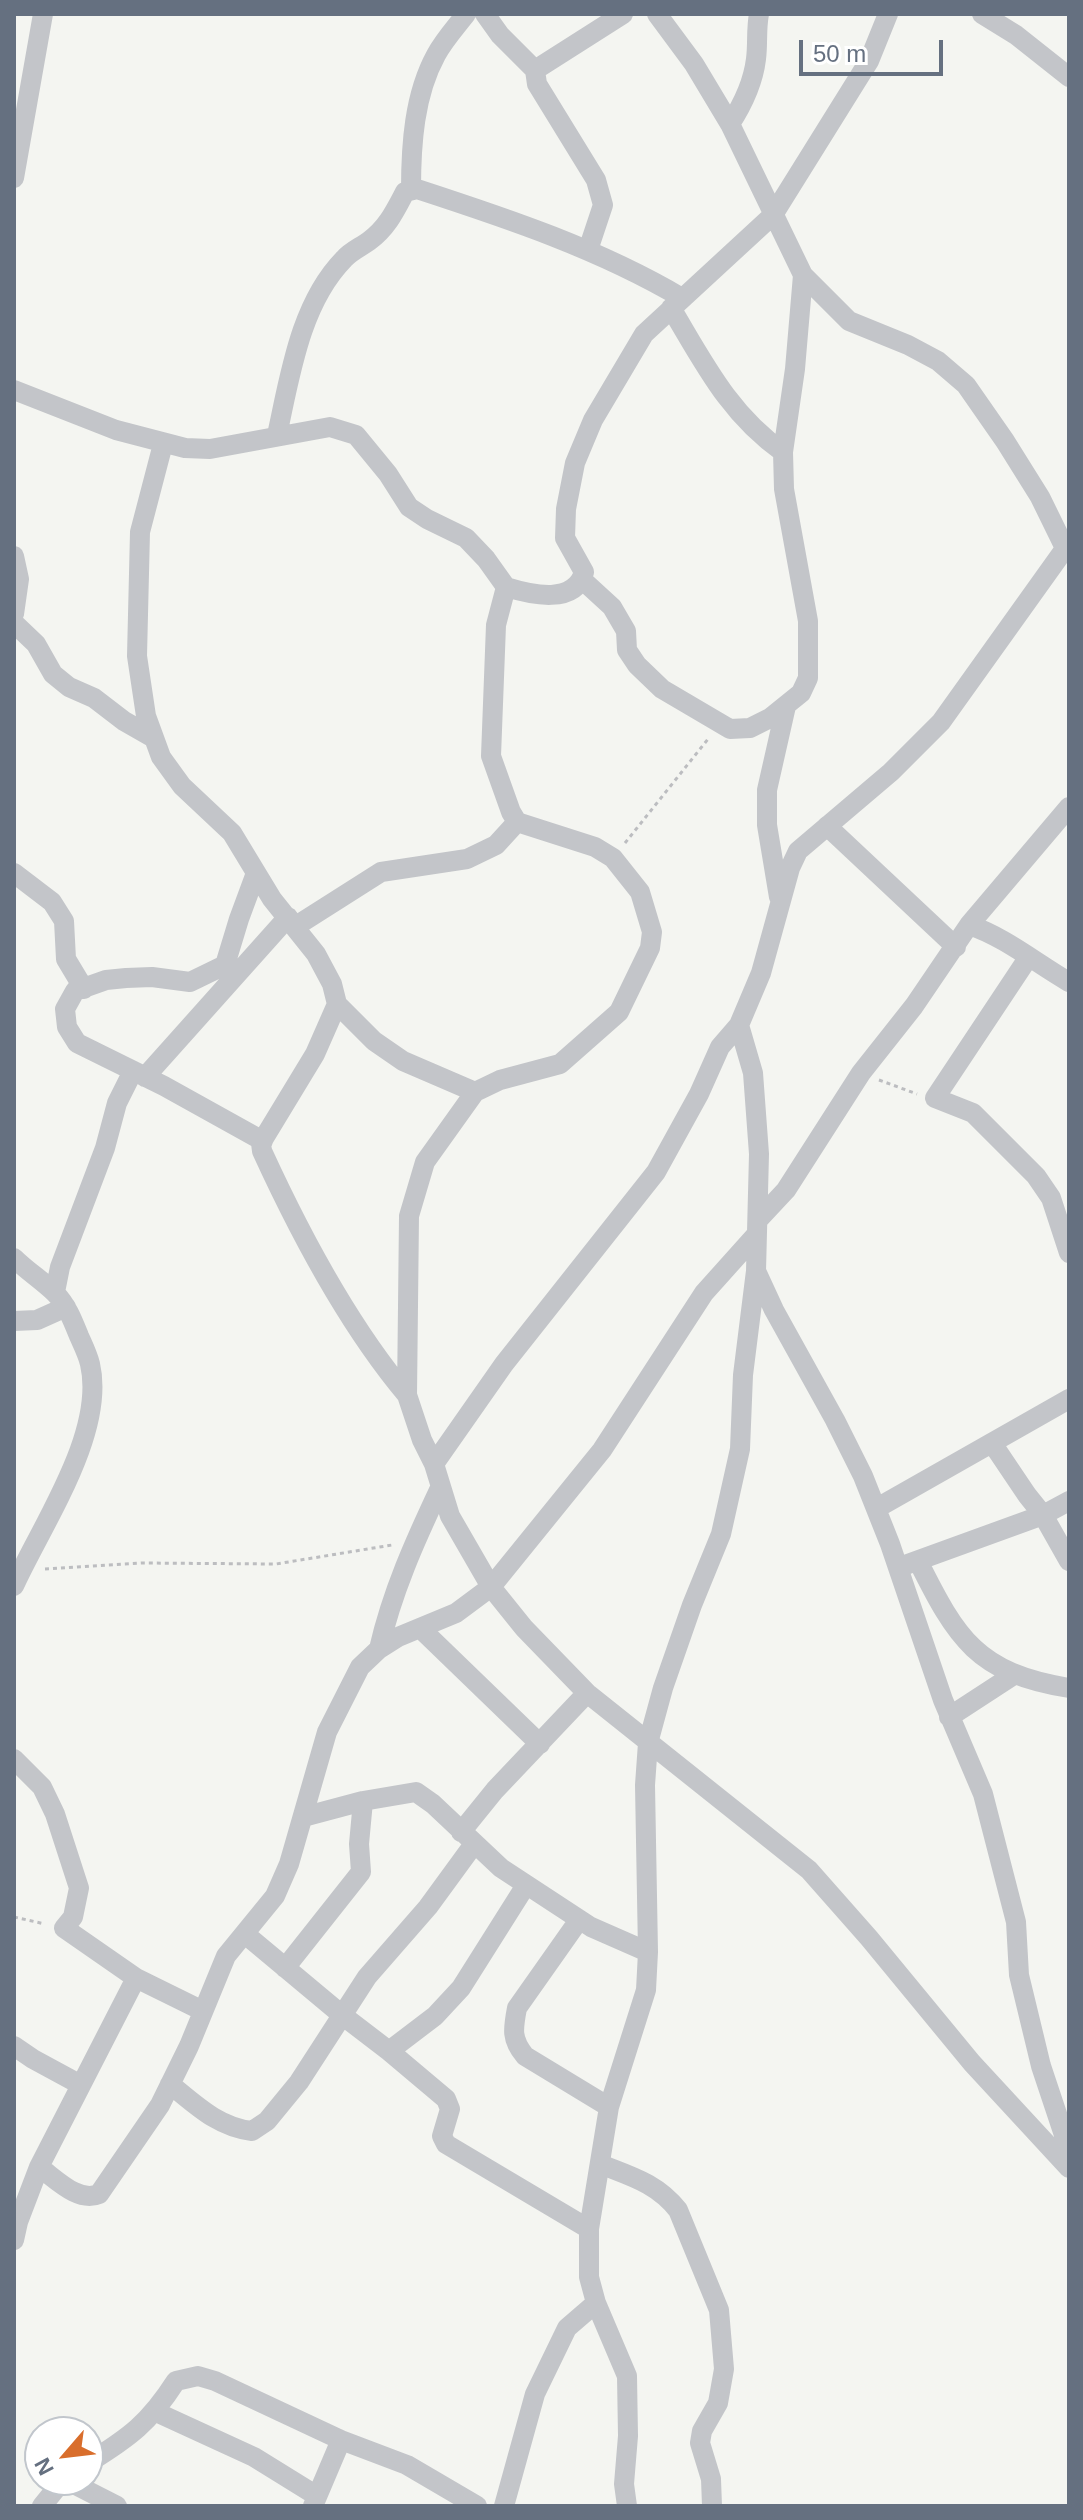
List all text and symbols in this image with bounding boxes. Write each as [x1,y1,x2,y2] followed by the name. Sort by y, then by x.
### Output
[803,24,947,74] scale bar
[813,40,866,67] text: 50 m
[24,2416,104,2496] north arrow
[29,2454,59,2479] text: N

